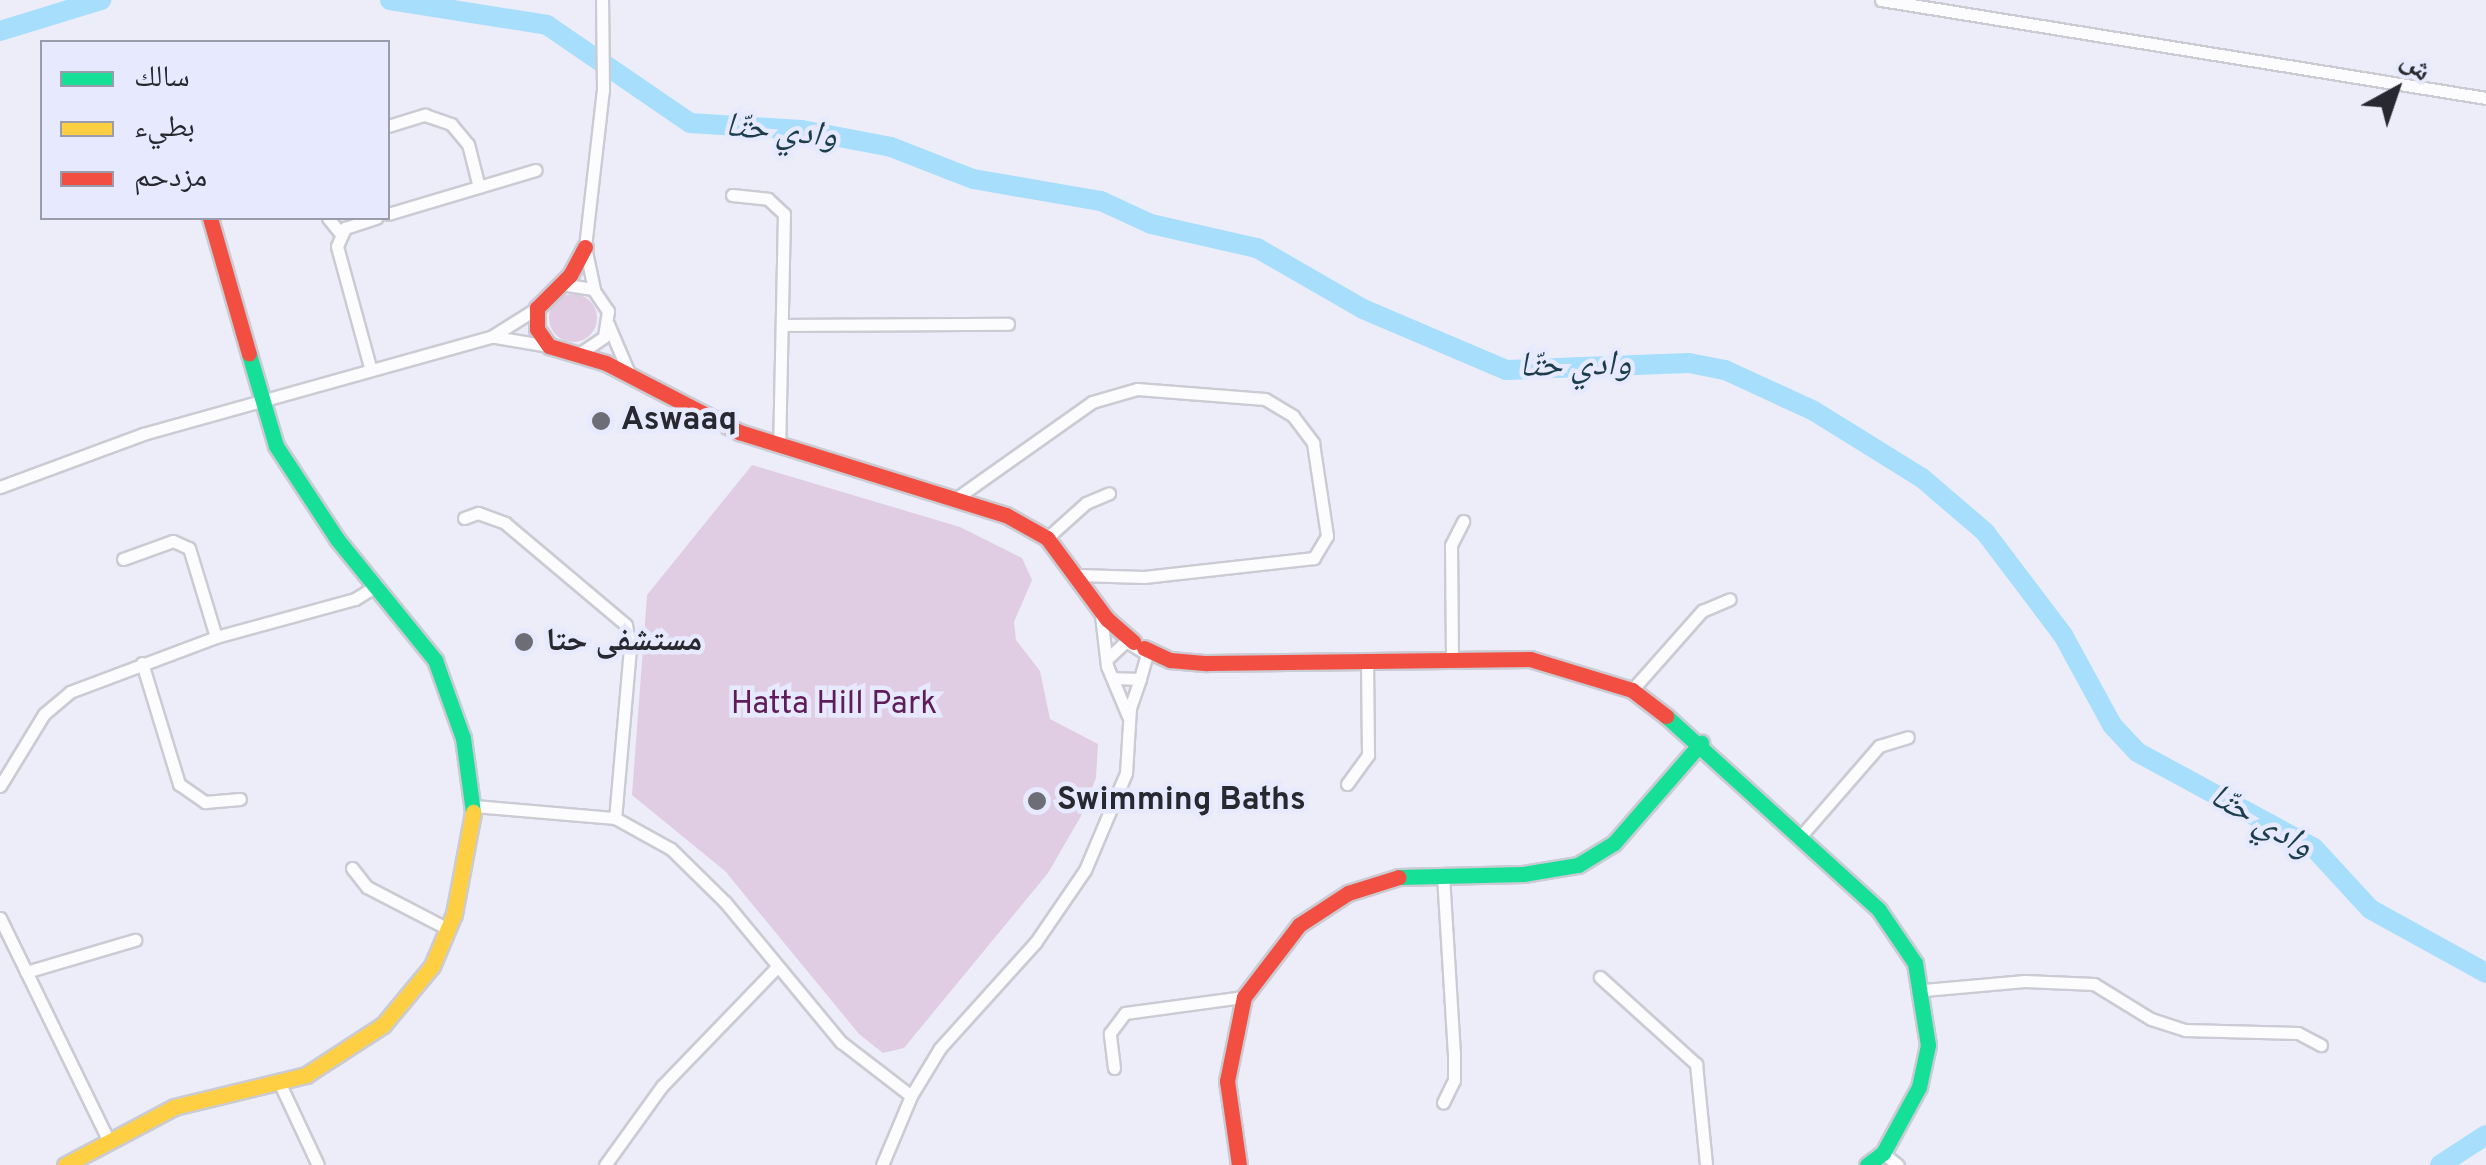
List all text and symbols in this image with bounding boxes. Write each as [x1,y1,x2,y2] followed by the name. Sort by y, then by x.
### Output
[40,40,390,220] legend
[2346,40,2446,140] north arrow
[2392,44,2438,90] text: ش
[134,60,190,97] text: سالك
[723,105,839,159] water label: وادي حتّا
[134,110,195,147] text: بطيء
[134,160,207,197] text: مزدحم
[1518,344,1632,388] water label: وادي حتّا
[621,402,737,440] place label: Aswaaq
[590,410,612,432] marker: Aswaaq
[546,623,702,661] place label: مستشفى حتا
[511,629,537,655] marker: مستشفى حتا
[731,686,937,724] park label: Hatta Hill Park
[2202,776,2320,868] water label: وادي حتّا
[1057,782,1306,820] place label: Swimming Baths
[1026,790,1048,812] marker: Swimming Baths

